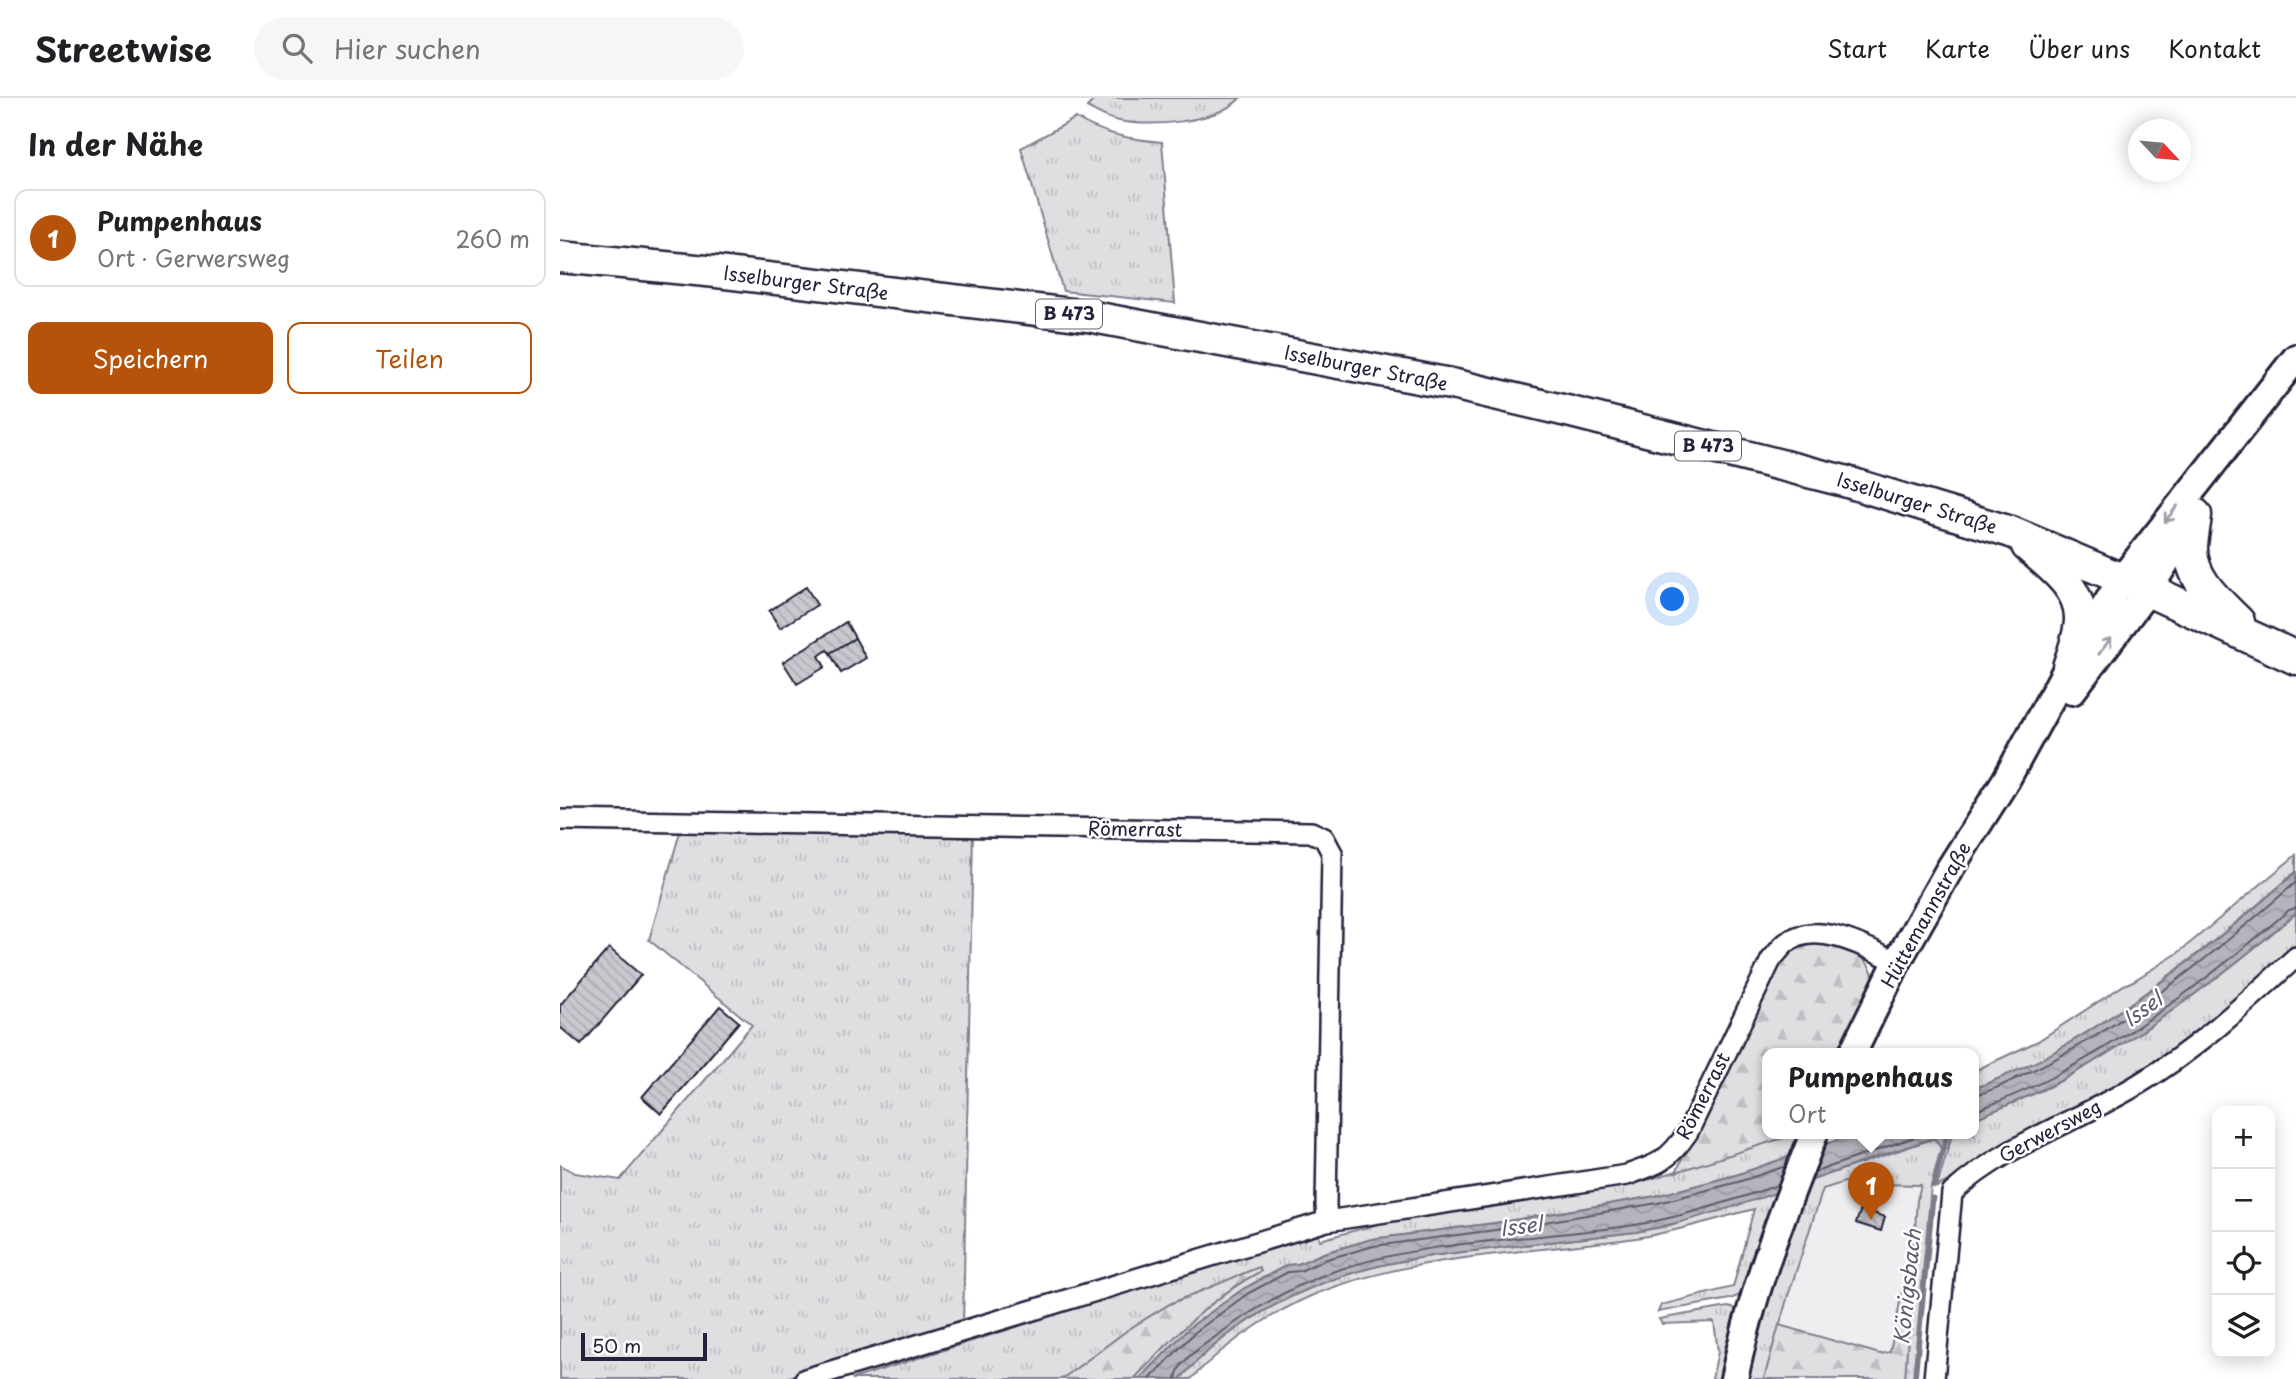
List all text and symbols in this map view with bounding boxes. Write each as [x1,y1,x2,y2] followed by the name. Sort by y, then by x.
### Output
[254,17,744,80] search box
[35,23,212,73] text: Streetwise
[278,29,316,67] icon: search
[334,29,481,68] text: Hier suchen
[1827,30,1887,66] text: Start
[1925,30,1990,66] text: Karte
[2028,30,2130,66] text: Über uns
[2168,30,2261,66] text: Kontakt
[2128,119,2191,182] north arrow
[28,121,203,166] text: In der Nähe
[97,201,262,240] text: Pumpenhaus
[48,221,59,256] text: 1
[455,221,530,256] text: 260 m
[97,240,290,275] text: Ort · Gerwersweg
[722,258,890,306] street label: Isselburger Straße
[1036,300,1102,328] road number: B 473
[28,322,273,394] button: Speichern
[287,322,532,394] button: Teilen
[1282,337,1450,397] street label: Isselburger Straße
[1675,432,1741,460] road number: B 473
[1834,464,2001,540] street label: Isselburger Straße
[2164,505,2179,523] one-way arrow
[1655,582,1689,616] your location
[2097,637,2112,656] one-way arrow
[1088,813,1183,843] street label: Römerrast
[1873,836,1977,993] street label: Hüttemannstraße
[2115,981,2171,1034] water label: Issel
[1668,1047,1736,1144] street label: Römerrast
[1762,1048,1979,1139] popup
[1788,1057,1953,1096] text: Pumpenhaus
[1993,1091,2106,1169] street label: Gerwersweg
[1788,1096,1826,1131] text: Ort
[2212,1106,2275,1358] map controls
[2212,1106,2275,1169] button: +
[1848,1162,1894,1220] pin: 1
[2212,1169,2275,1232] button: −
[1498,1206,1547,1243] water label: Issel
[1884,1227,1928,1346] water label: Königsbach
[2212,1232,2275,1295] button: locate
[2212,1295,2275,1358] button: layers
[581,1330,707,1362] scale bar
[592,1331,641,1359] text: 50 m

